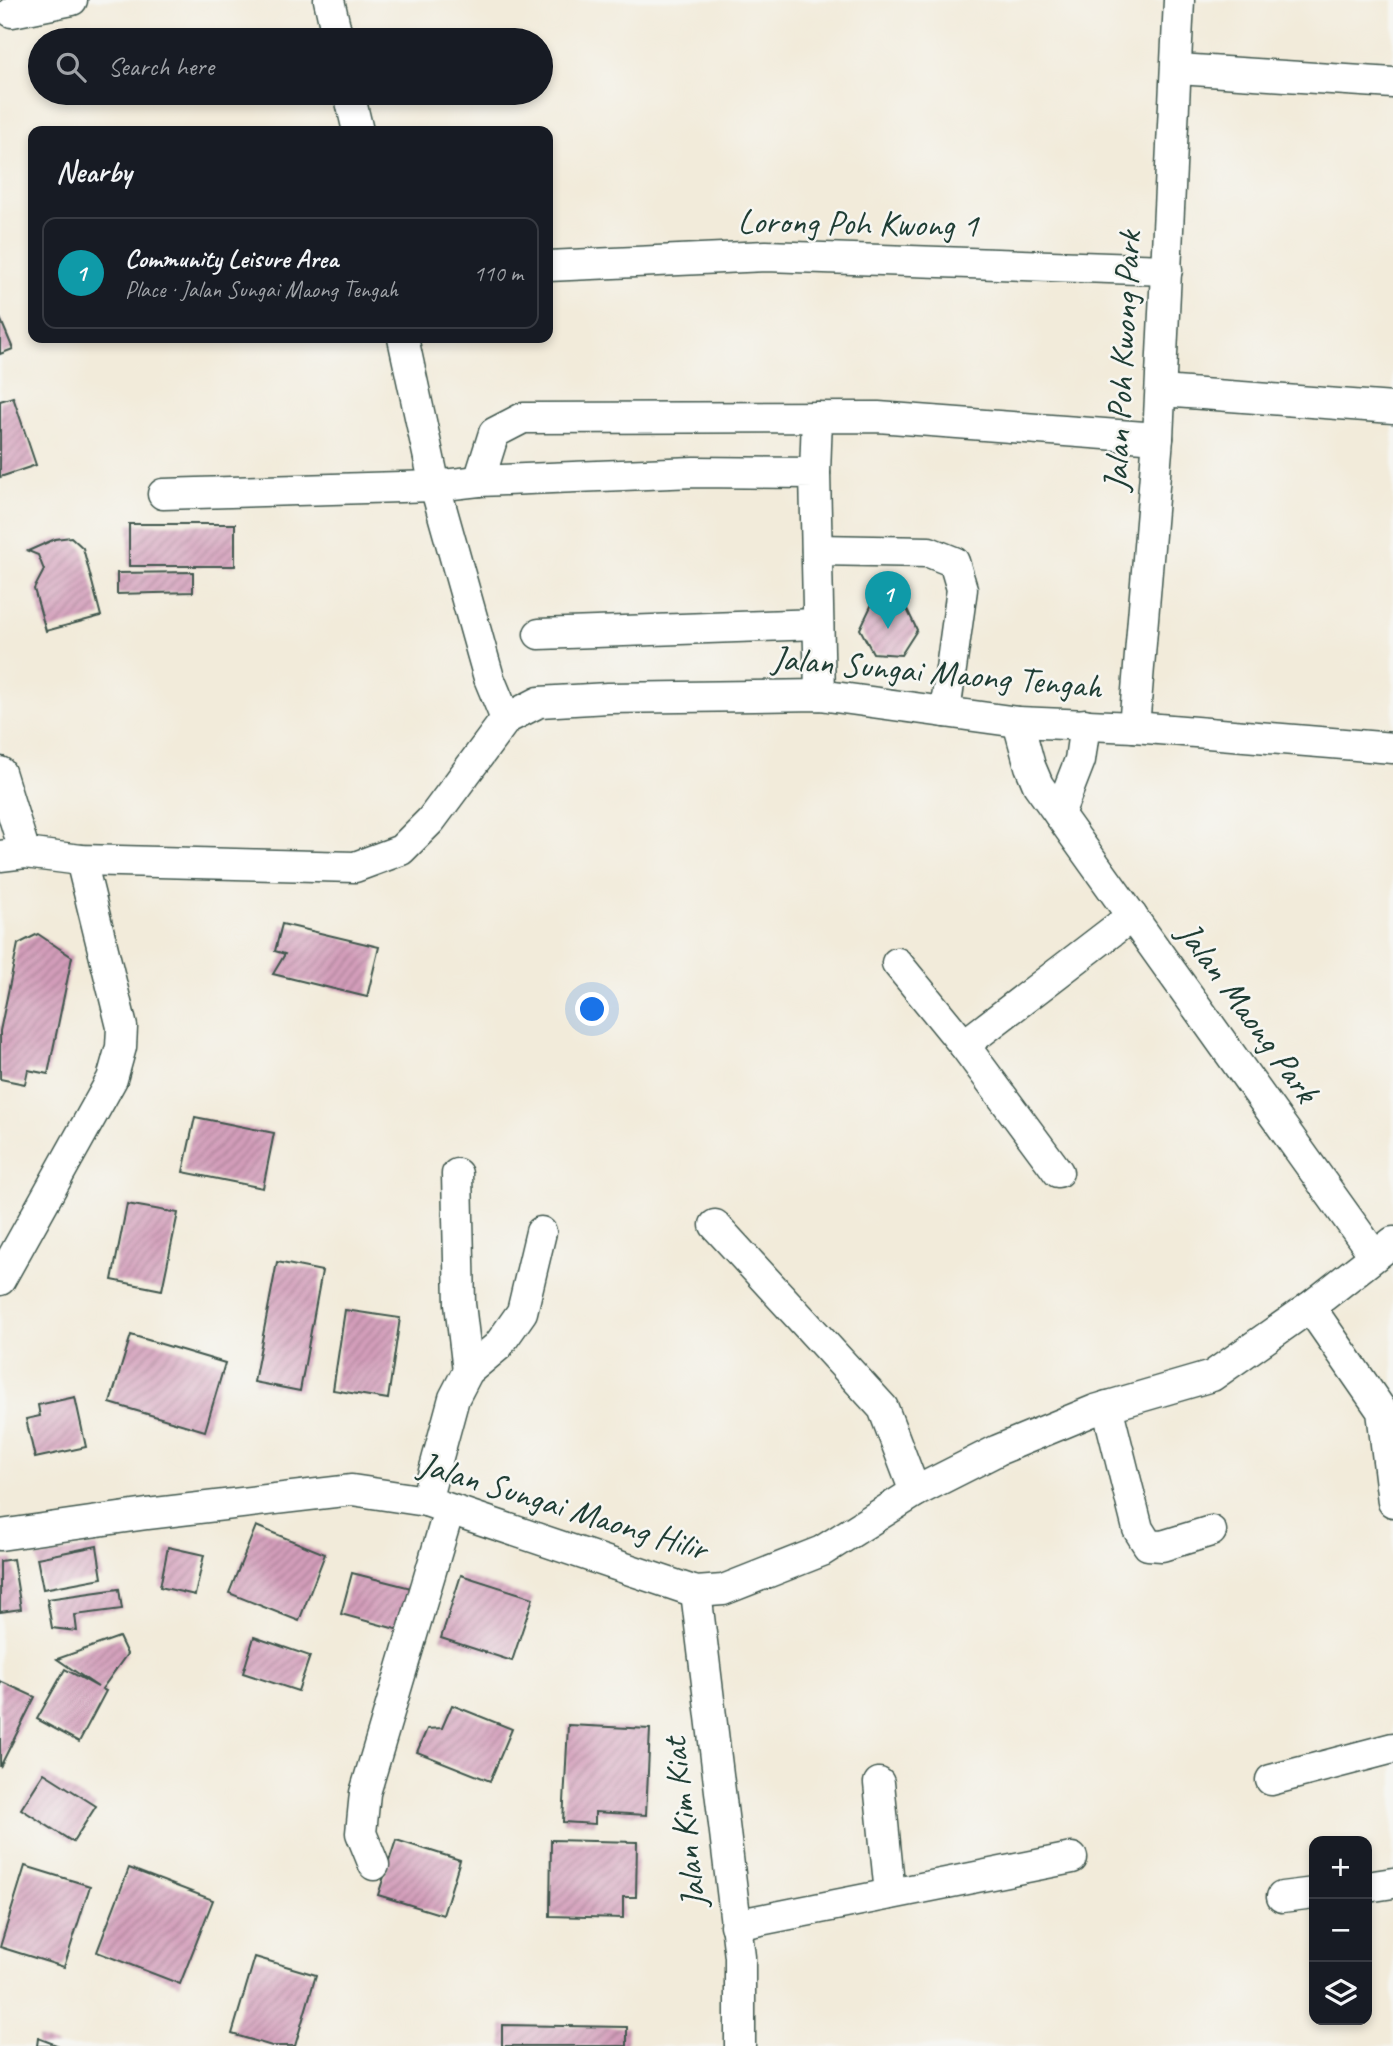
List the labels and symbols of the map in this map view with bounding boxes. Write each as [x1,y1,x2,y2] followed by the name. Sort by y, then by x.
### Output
[737,198,981,248] street label: Lorong Poh Kwong 1
[1093,228,1151,494] street label: Jalan Poh Kwong Park
[865,571,911,629] pin: 1
[768,635,1106,709] street label: Jalan Sungai Maong Tengah
[1166,911,1330,1113] street label: Jalan Maong Park
[575,992,609,1026] your location
[412,1440,715,1572] street label: Jalan Sungai Maong Hilir
[651,1732,717,1913] street label: Jalan Kim Kiat

